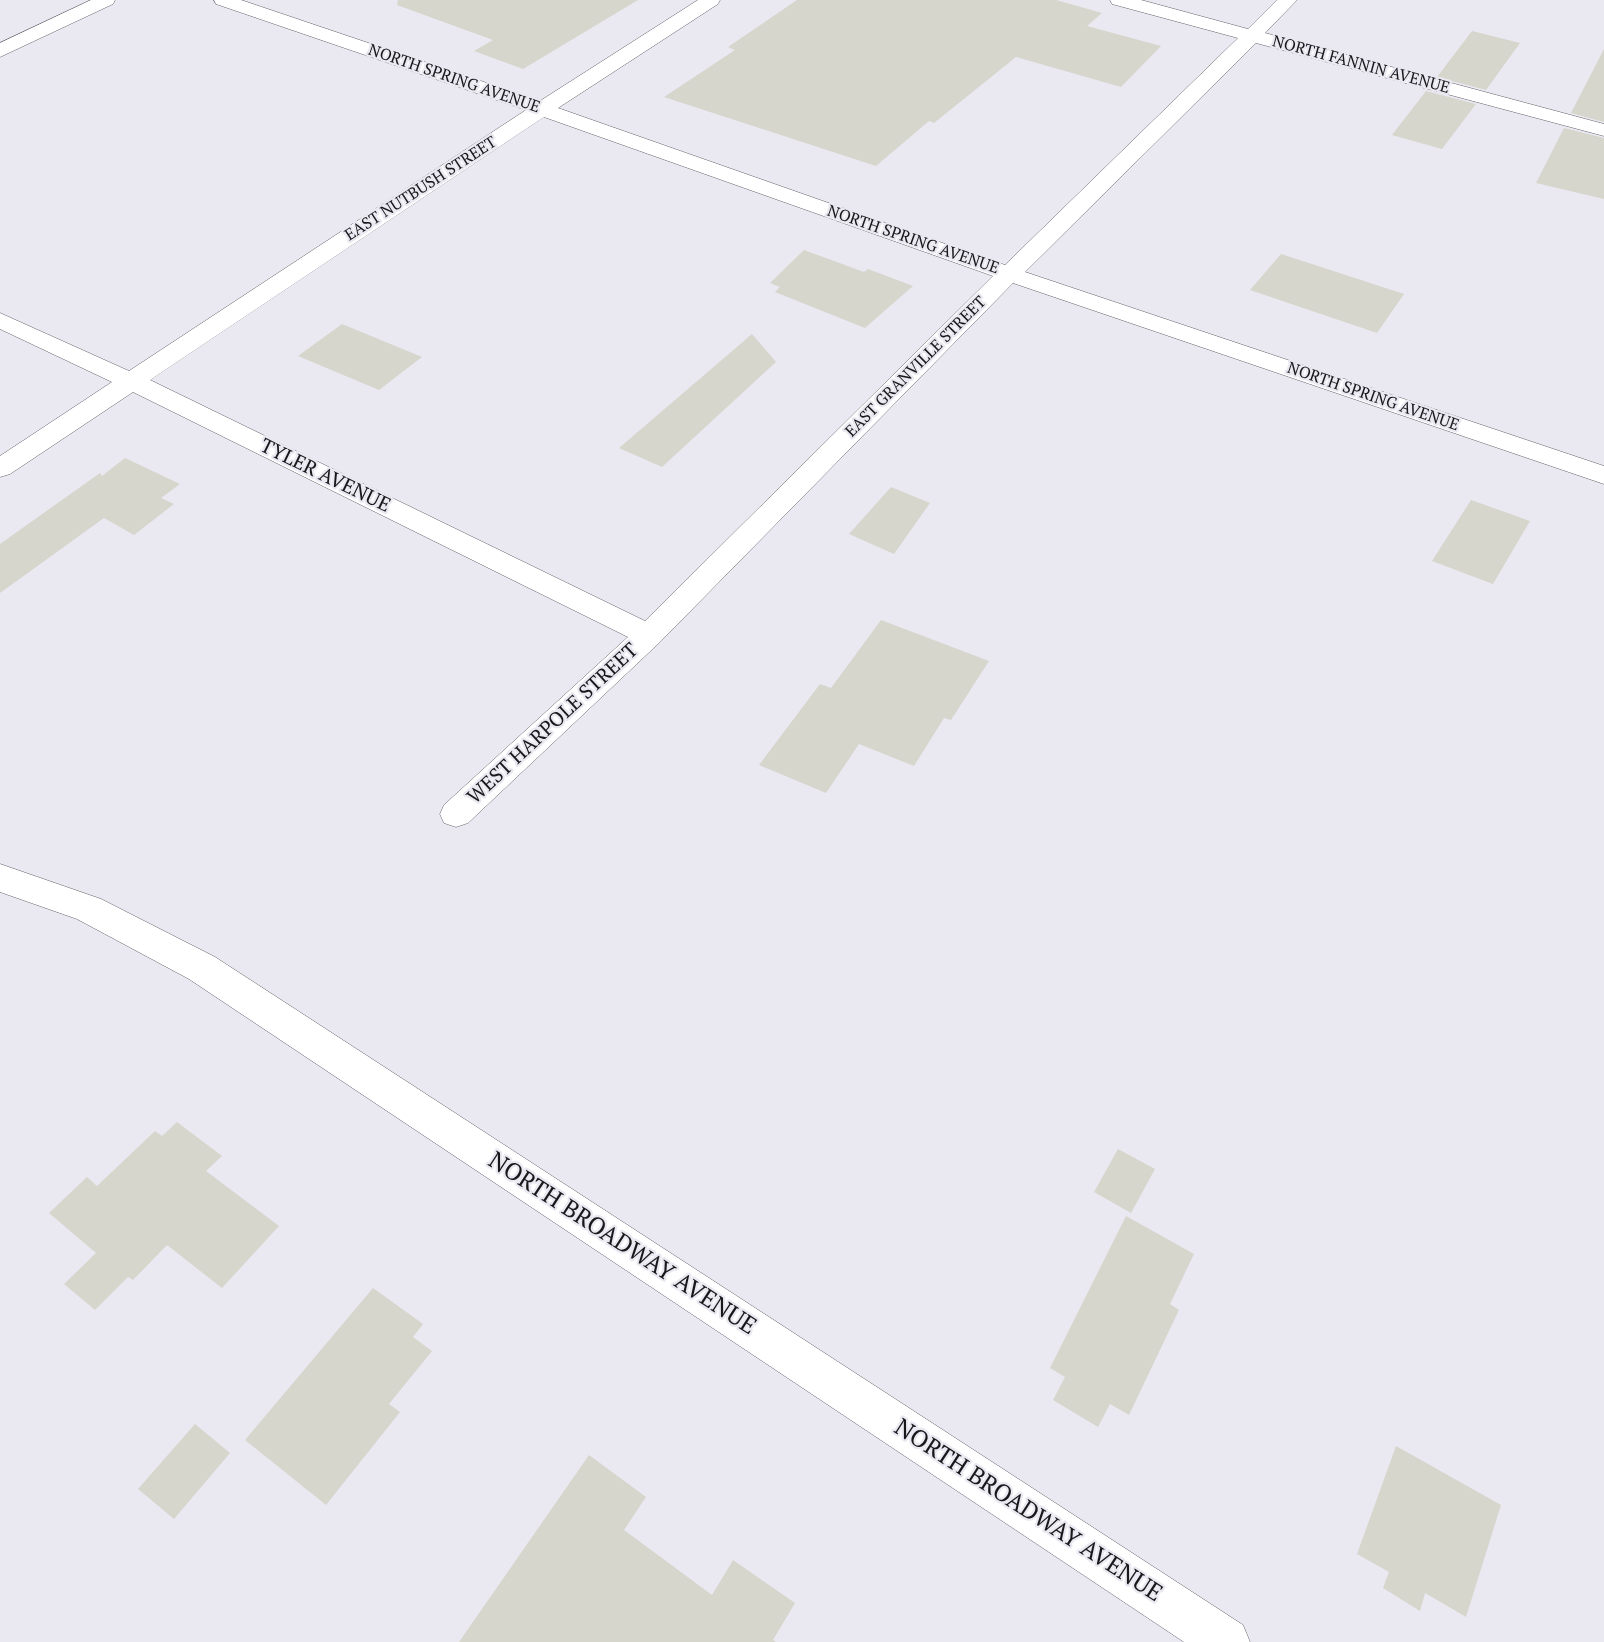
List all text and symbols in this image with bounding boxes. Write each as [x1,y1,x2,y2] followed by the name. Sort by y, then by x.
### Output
[1270,32,1452,98] street label: NORTH FANNIN AVENUE
[366,41,542,117] street label: NORTH SPRING AVENUE
[342,133,500,245] street label: EAST NUTBUSH STREET
[825,202,1001,278] street label: NORTH SPRING AVENUE
[842,293,990,441] street label: EAST GRANVILLE STREET
[1285,359,1461,435] street label: NORTH SPRING AVENUE
[256,434,394,518] street label: TYLER AVENUE
[463,639,643,809] street label: WEST HARPOLE STREET
[483,1147,761,1341] street label: NORTH BROADWAY AVENUE
[889,1414,1167,1608] street label: NORTH BROADWAY AVENUE

